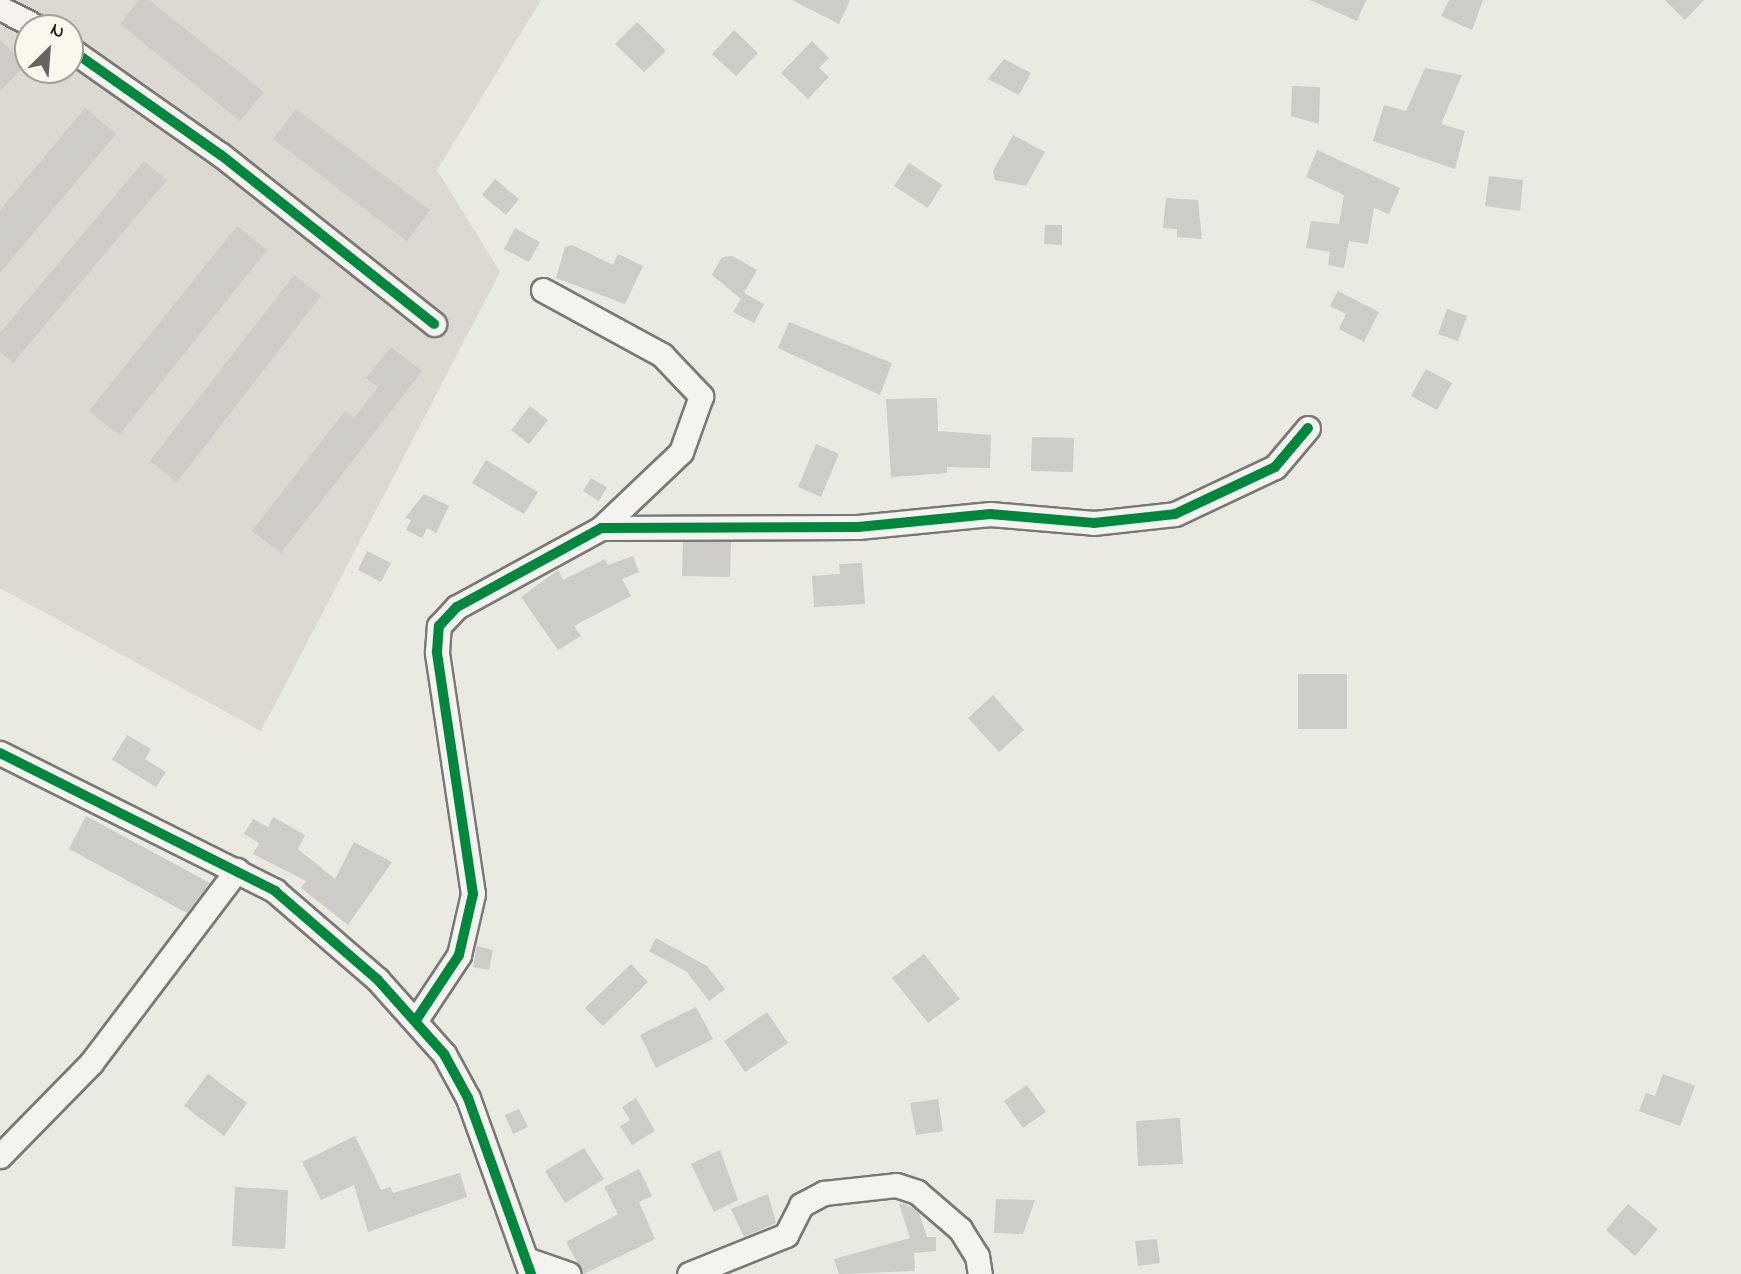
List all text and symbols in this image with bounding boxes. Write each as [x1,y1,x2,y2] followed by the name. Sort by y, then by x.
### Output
[14,14,84,84] north arrow
[46,16,69,46] text: N

